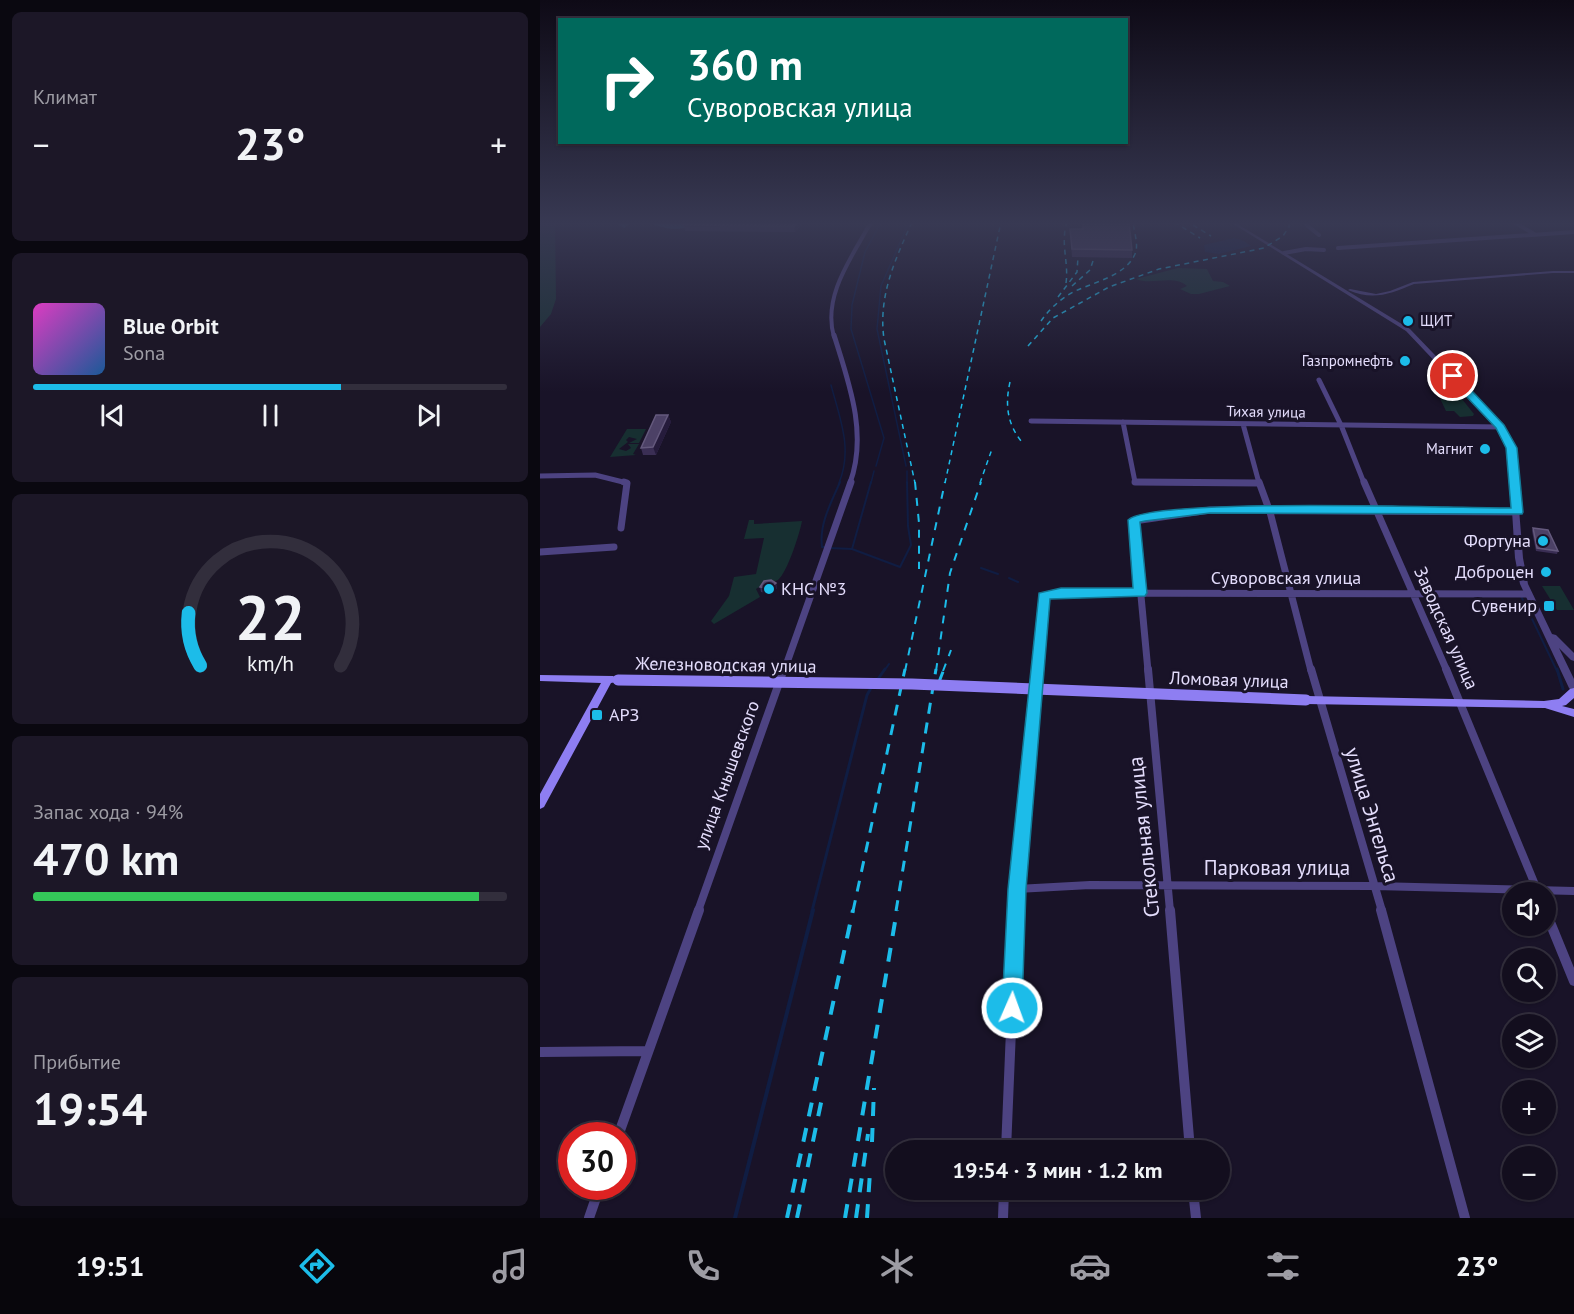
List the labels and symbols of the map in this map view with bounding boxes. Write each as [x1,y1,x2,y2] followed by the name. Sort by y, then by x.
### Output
[1420,311,1453,330] place label: ЩИТ
[1401,314,1415,328] marker: ЩИТ
[1427,350,1478,401] pin
[1302,351,1393,370] place label: Газпромнефть
[1398,354,1412,368] marker: Газпромнефть
[1226,401,1306,422] street label: Тихая улица
[1426,439,1473,458] place label: Магнит
[1478,442,1492,456] marker: Магнит
[1464,529,1531,552] place label: Фортуна
[1536,534,1550,548] marker: Фортуна
[1455,560,1534,583] place label: Доброцен
[1409,563,1484,693] street label: Заводская улица
[1539,565,1553,579] marker: Доброцен
[1211,566,1361,589] street label: Суворовская улица
[781,577,847,600] place label: КНС №3
[762,582,776,596] marker: КНС №3
[1471,594,1537,617] place label: Сувенир
[1542,599,1556,613] marker: Сувенир
[634,651,817,678] street label: Железноводская улица
[1168,666,1289,693] street label: Ломовая улица
[689,697,764,852] street label: улица Кнышевского
[609,703,639,726] place label: АРЗ
[590,708,604,722] marker: АРЗ
[1339,744,1406,886] street label: улица Энгельса
[1122,755,1165,919] street label: Стекольная улица
[1204,854,1350,881] street label: Парковая улица
[980,976,1044,1040] position arrow
[558,1122,636,1200] speed limit sign: 30

